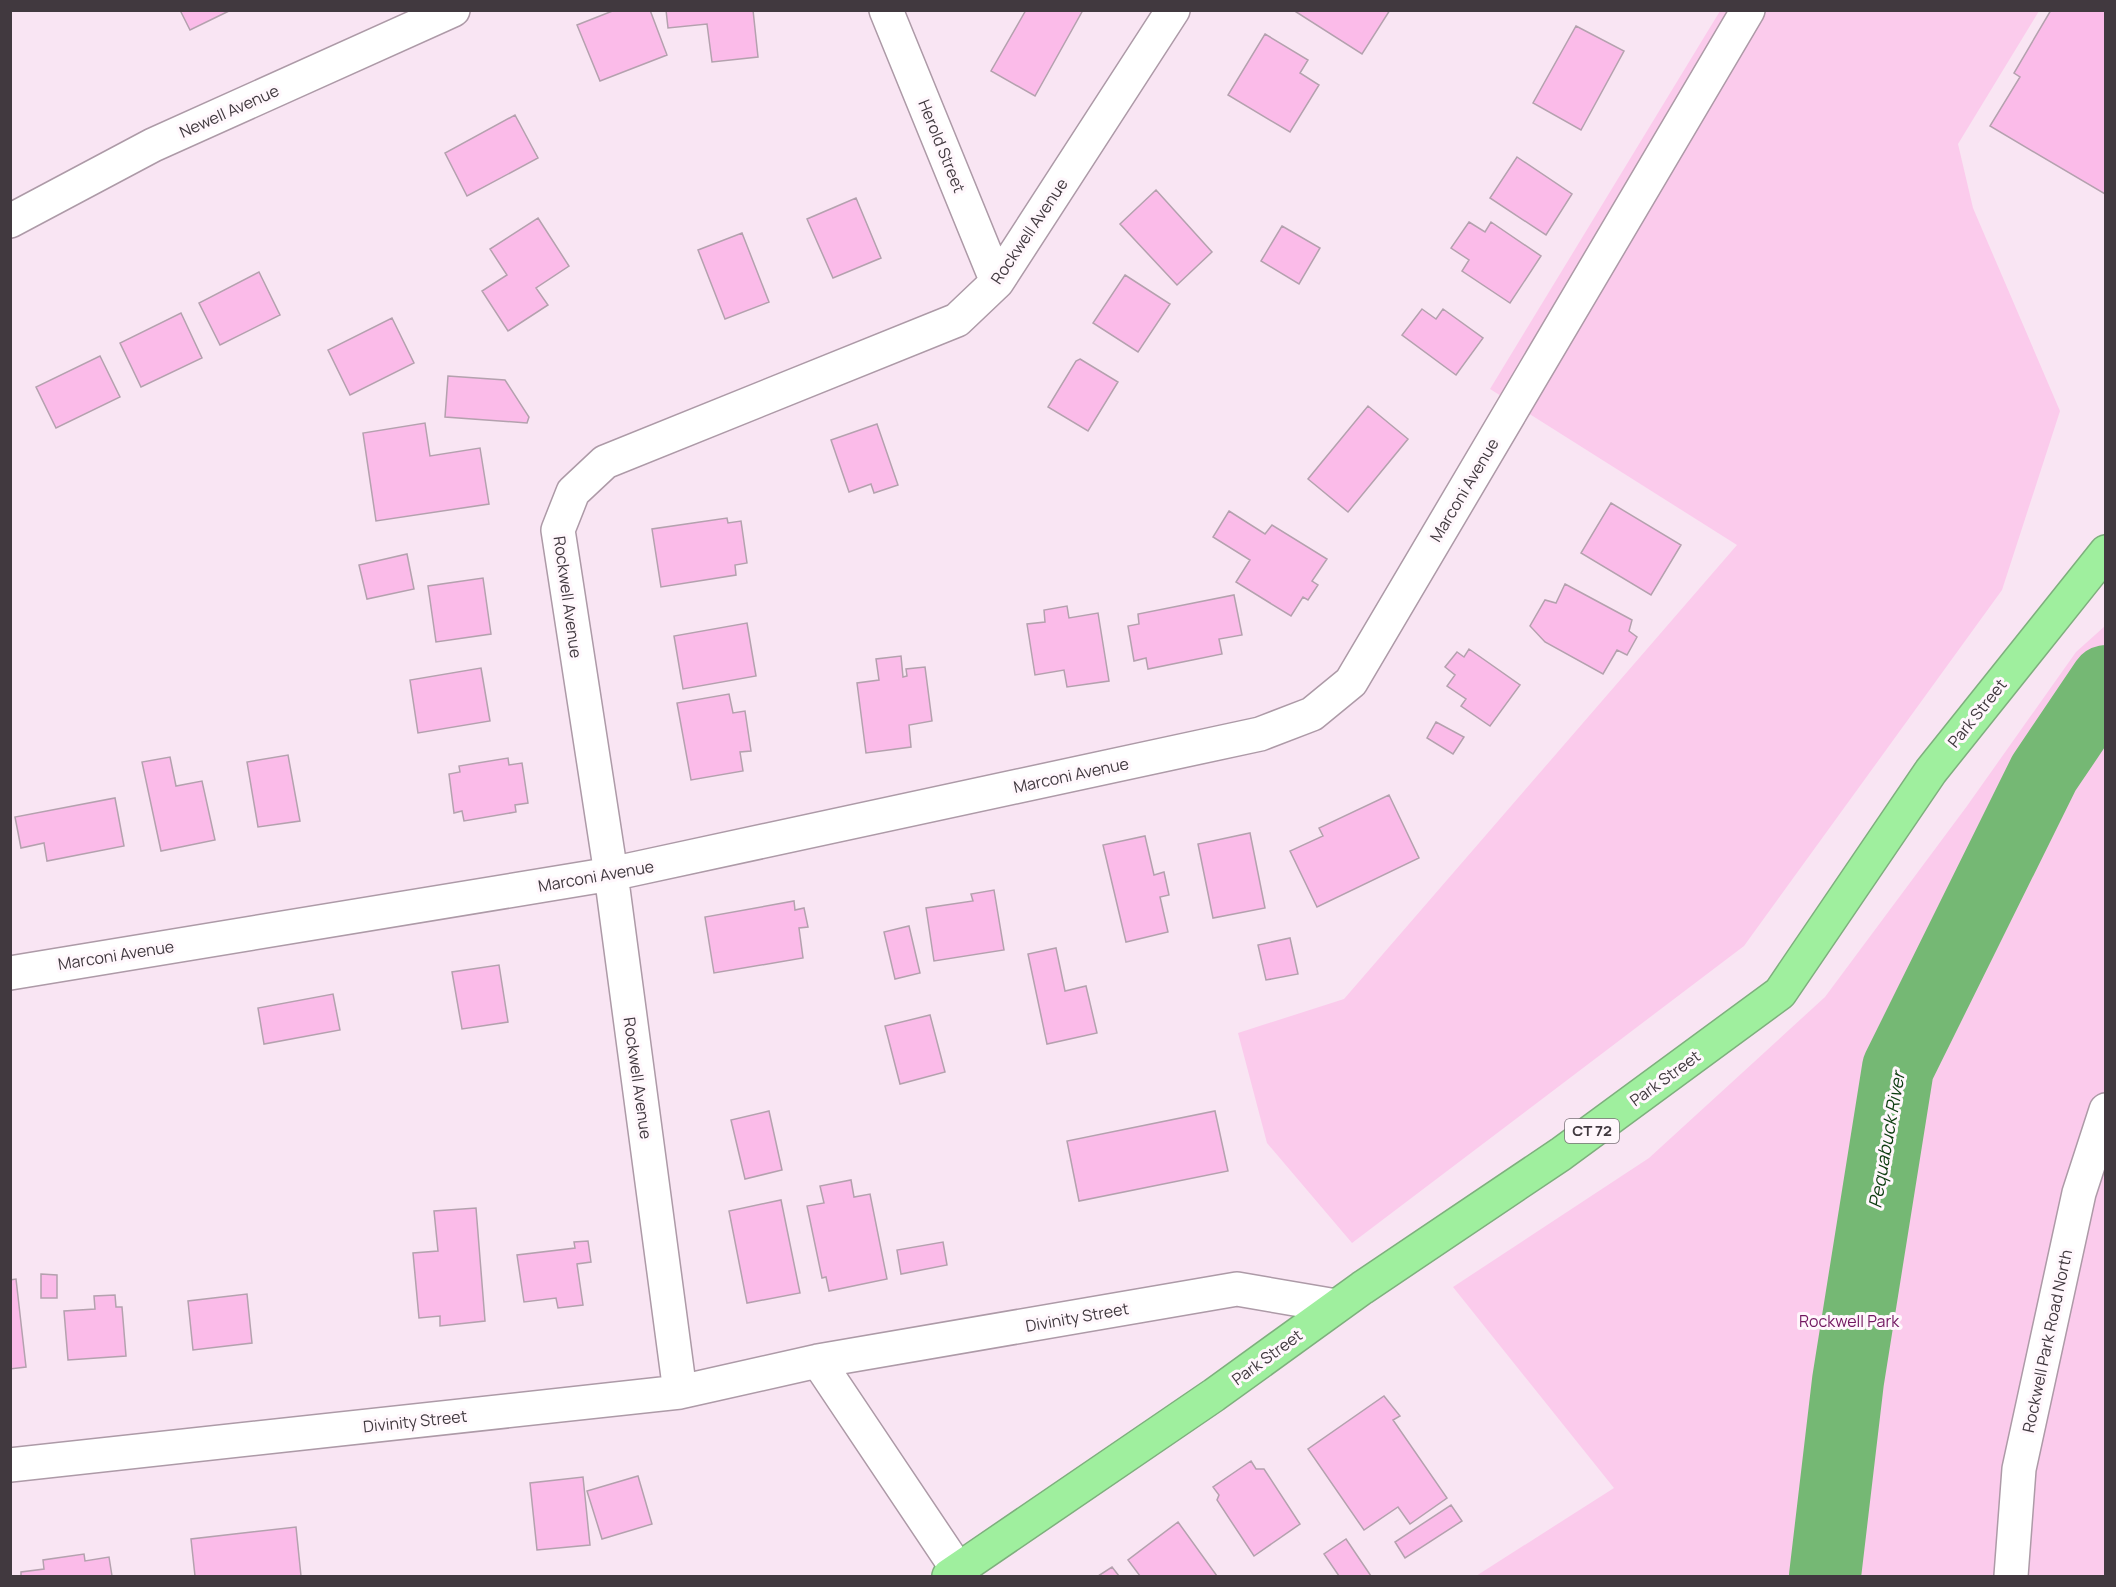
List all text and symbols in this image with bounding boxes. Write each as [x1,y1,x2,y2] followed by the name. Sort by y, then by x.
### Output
[176,79,282,143] street label: Newell Avenue
[913,96,971,196] street label: Herold Street
[985,174,1073,288] street label: Rockwell Avenue
[1424,434,1504,546] street label: Marconi Avenue
[549,535,587,659] street label: Rockwell Avenue
[1943,674,2011,752] street label: Park Street
[1011,752,1131,798] street label: Marconi Avenue
[536,855,656,897] street label: Marconi Avenue
[56,935,176,975] street label: Marconi Avenue
[619,1016,657,1140] street label: Rockwell Avenue
[1625,1045,1705,1111] street label: Park Street
[1862,1067,1910,1210] water label: Pequabuck River
[1565,1119,1619,1143] road number: CT 72
[2017,1247,2077,1435] street label: Rockwell Park Road North
[1024,1297,1130,1337] street label: Divinity Street
[1799,1310,1900,1332] park label: Rockwell Park
[1227,1324,1307,1390] street label: Park Street
[362,1405,468,1437] street label: Divinity Street

